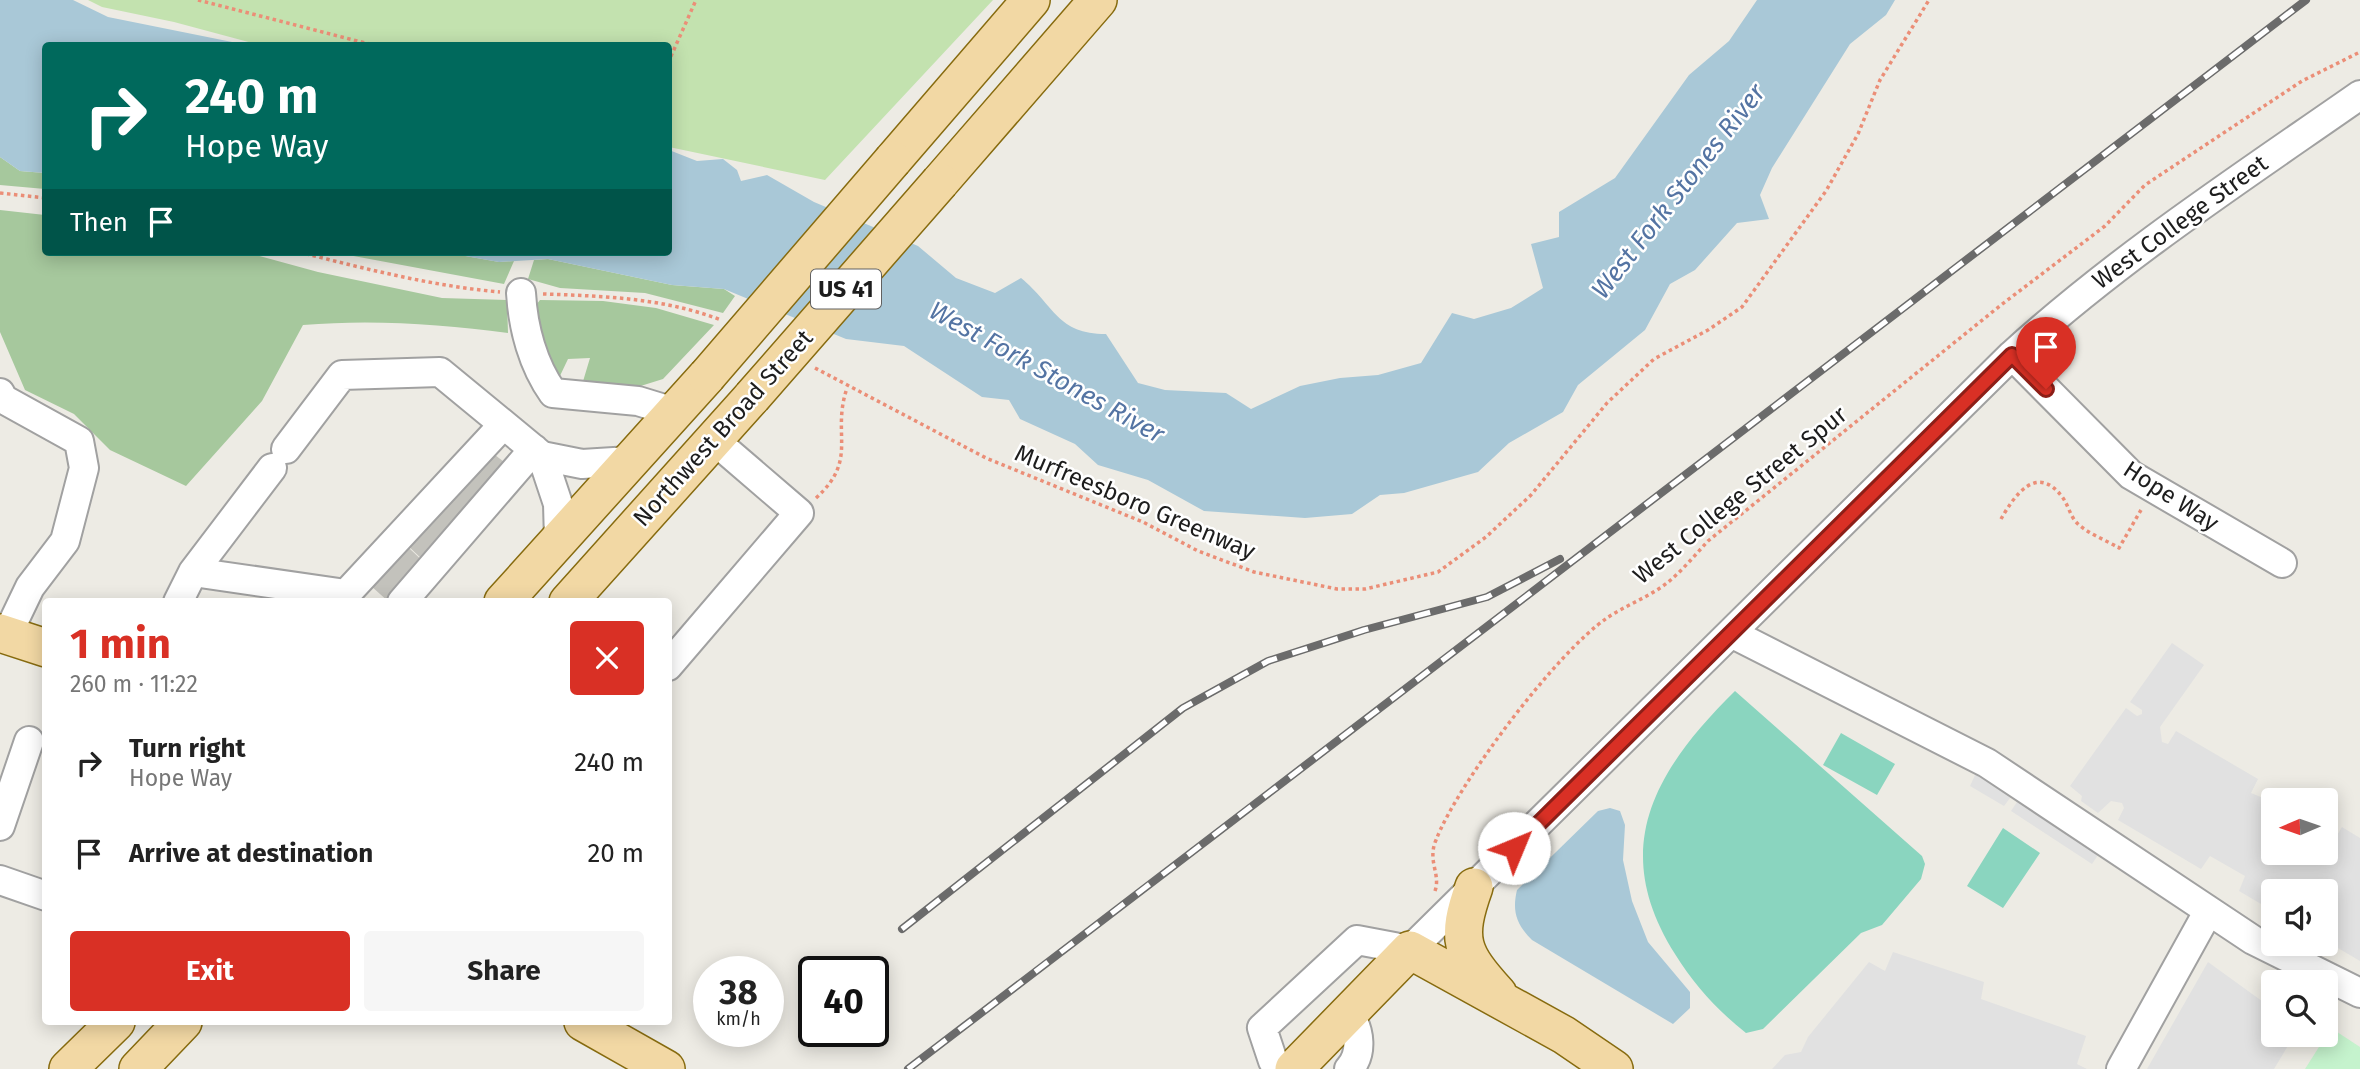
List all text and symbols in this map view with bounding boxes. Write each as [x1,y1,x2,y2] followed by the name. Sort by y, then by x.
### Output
[185,67,318,126] text: 240 m
[70,70,161,161] icon: right
[1585,77,1772,305] water label: West Fork Stones River
[185,127,329,165] text: Hope Way
[2087,149,2273,295] street label: West College Street
[142,203,180,241] icon: arrive
[70,207,128,238] text: Then
[811,270,881,308] road number: US 41
[924,295,1171,450] water label: West Fork Stones River
[2016,317,2076,389] pin
[627,324,819,532] street label: Northwest Broad Street
[2027,328,2065,366] icon: arrive
[1628,400,1853,590] street label: West College Street Spur
[1011,439,1260,565] street label: Murfreesboro Greenway
[2118,455,2224,537] street label: Hope Way
[70,619,171,669] text: 1 min
[570,621,644,695] button: close
[70,670,198,698] text: 260 m · 11:22
[129,733,246,764] text: Turn right
[70,744,108,782] icon: right
[574,747,644,778] text: 240 m
[129,764,232,792] text: Hope Way
[2261,788,2338,864] north arrow
[2261,788,2338,1047] map controls
[1477,811,1551,885] position arrow
[70,835,108,873] icon: arrive
[129,838,373,869] text: Arrive at destination
[587,838,644,869] text: 20 m
[2261,879,2338,956] button: sound
[70,931,350,1011] button: Exit
[364,931,644,1011] button: Share
[798,956,889,1047] speed limit sign: 40
[2261,970,2338,1047] button: search
[719,971,758,1013] text: 38
[716,1008,761,1030] text: km/h

